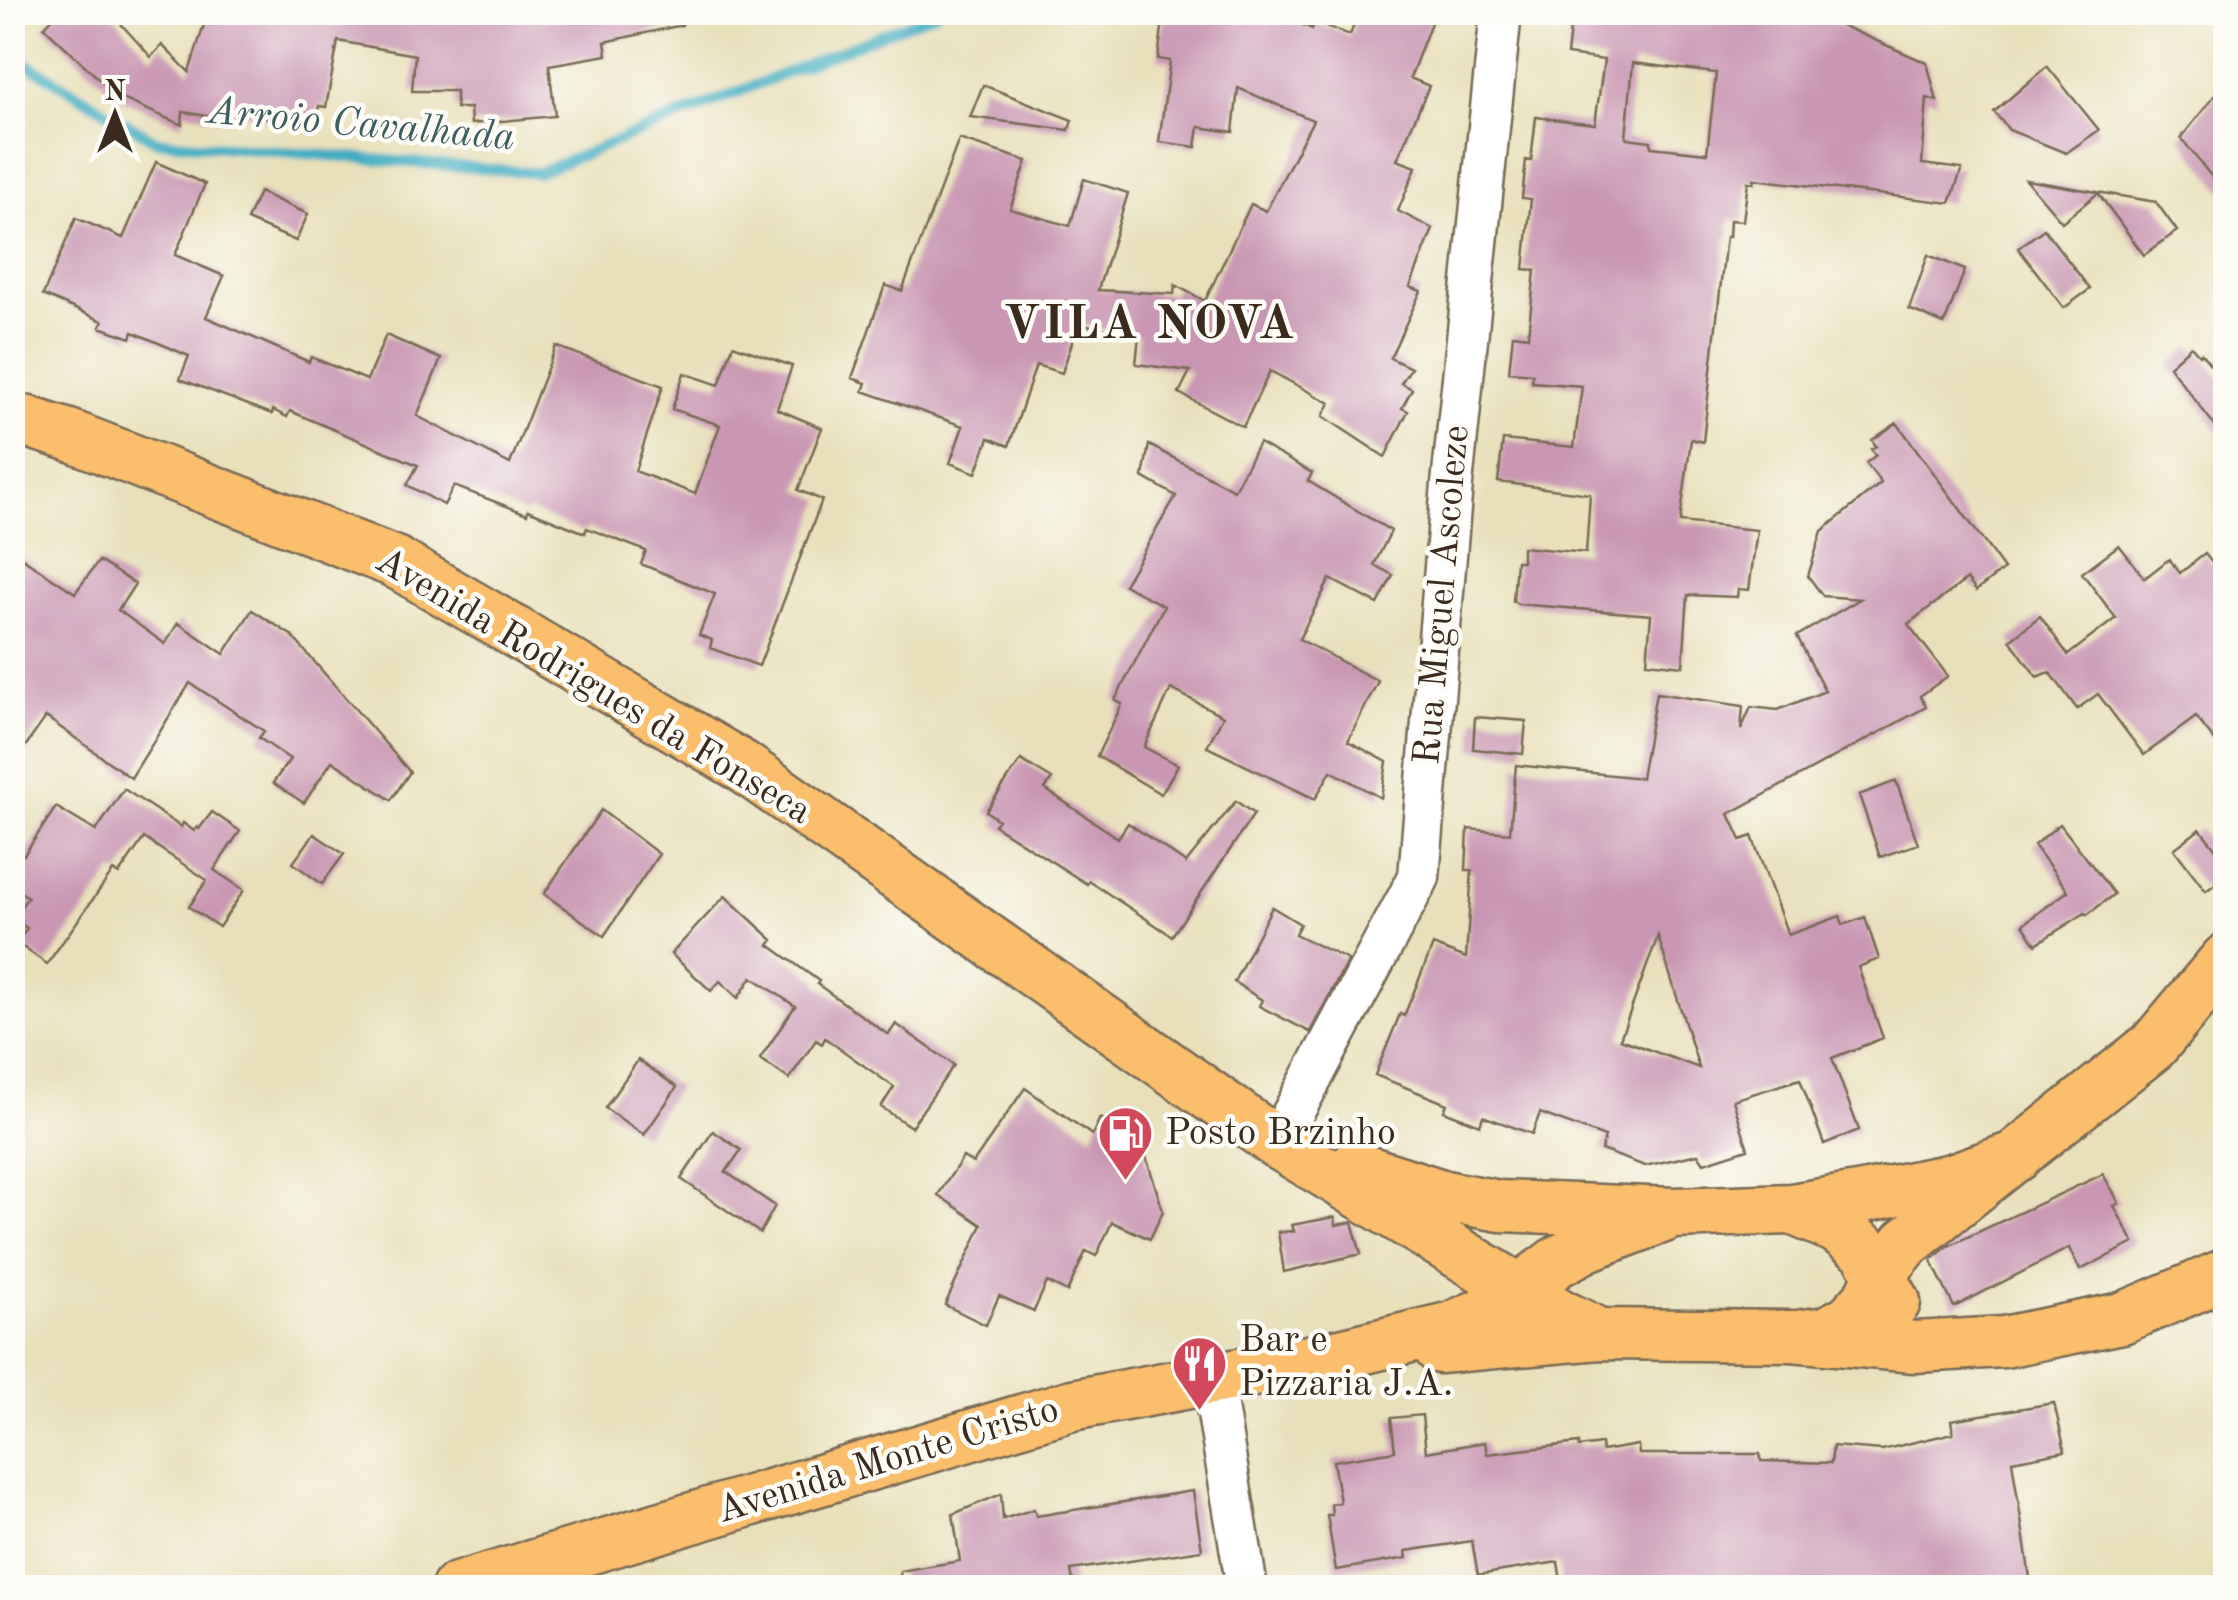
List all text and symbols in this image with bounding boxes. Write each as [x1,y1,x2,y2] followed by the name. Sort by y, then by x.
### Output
[65,65,165,165] north arrow
[104,79,126,107] text: N
[203,92,517,159] water label: Arroio Cavalhada
[1003,301,1297,349] district label: VILA NOVA
[1409,423,1477,767] street label: Rua Miguel Ascoleze
[369,542,817,832] street label: Avenida Rodrigues da Fonseca
[1096,1104,1156,1183] fuel station icon: Posto Brzinho
[1165,1115,1396,1153] place label: Posto Brzinho
[1239,1322,1453,1404] place label: Bar e Pizzaria J.A.
[1170,1333,1230,1412] restaurant icon: Bar e Pizzaria J.A.
[713,1391,1063,1531] street label: Avenida Monte Cristo

